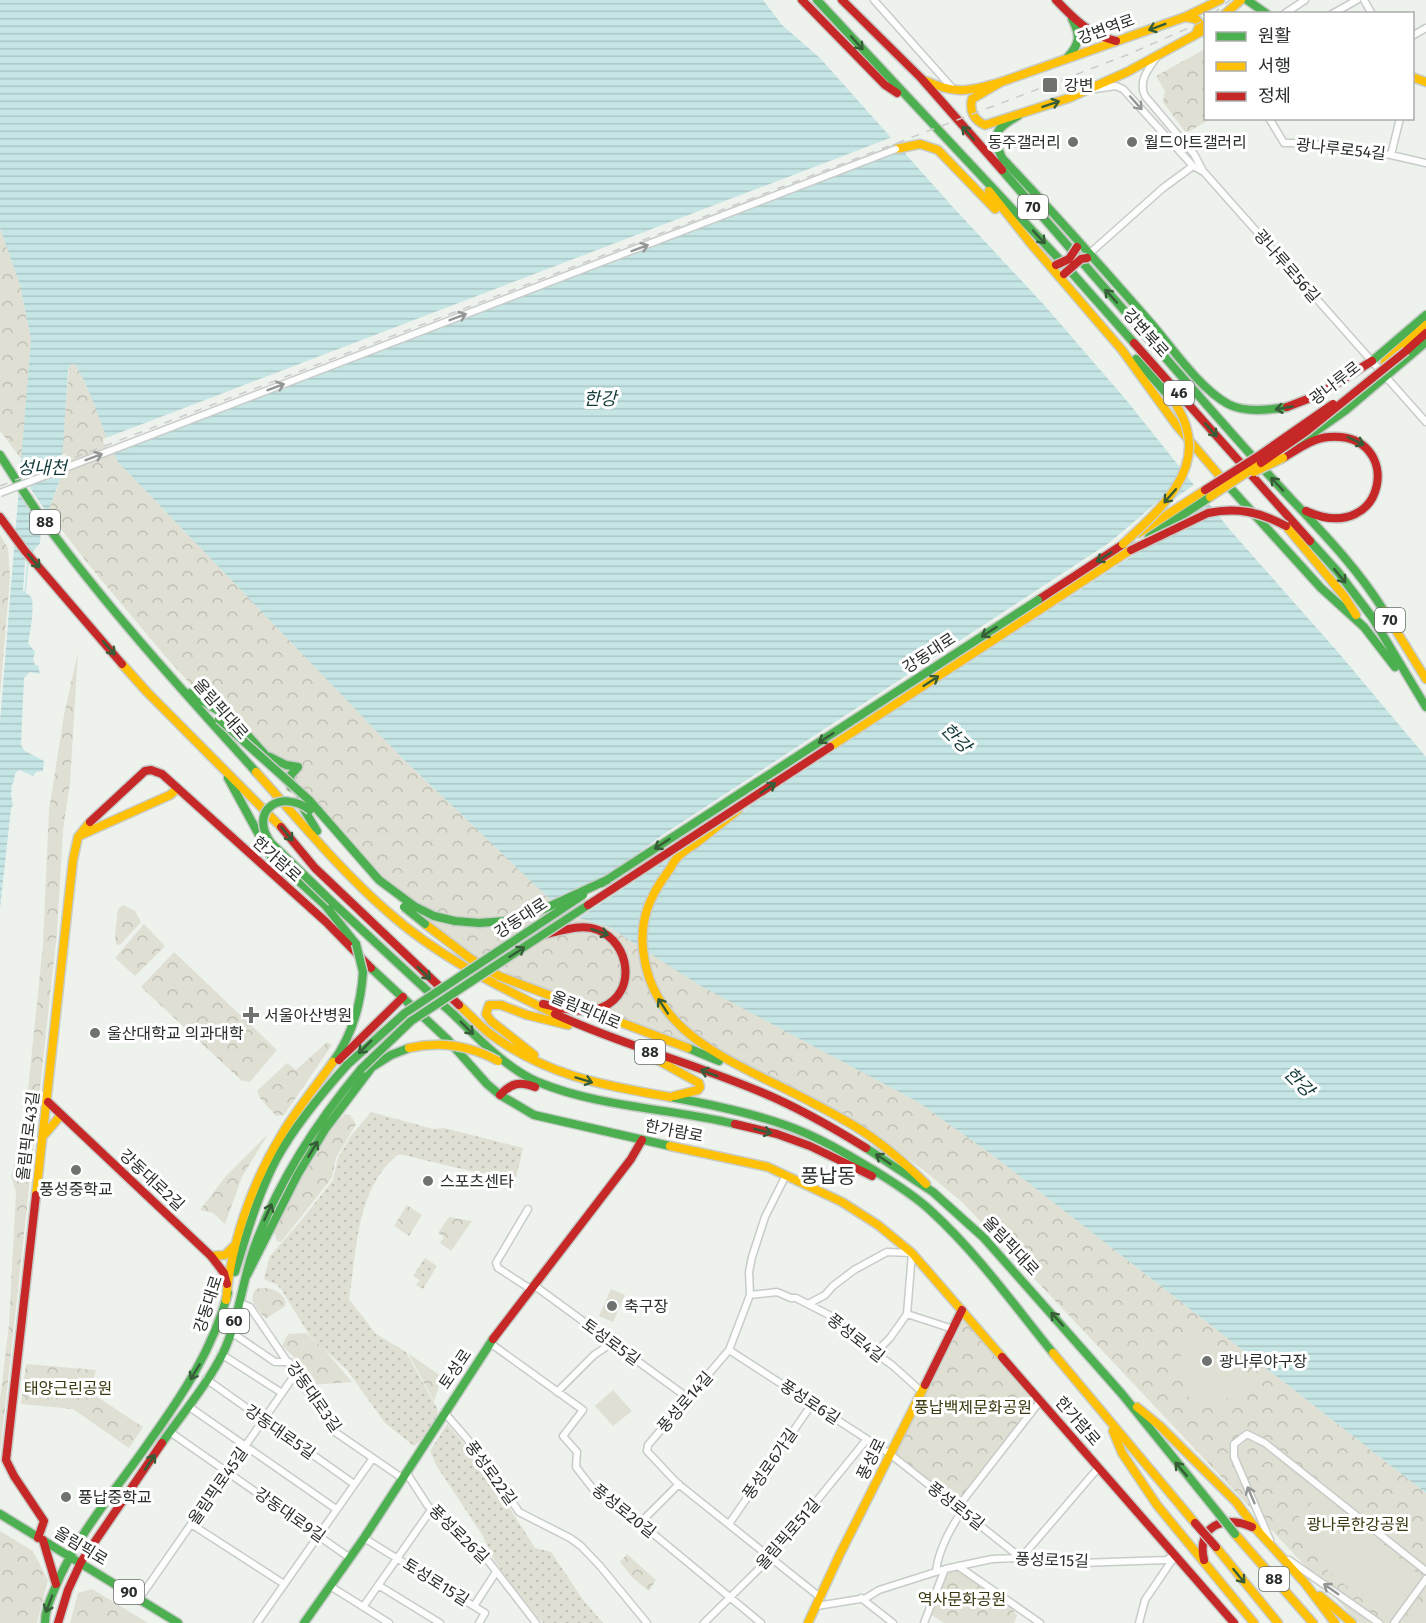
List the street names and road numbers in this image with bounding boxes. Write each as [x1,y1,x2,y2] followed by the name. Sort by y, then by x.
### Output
[1075,10,1137,48] street label: 강변역로
[1295,135,1387,163] street label: 광나루로54길
[1018,195,1048,219] road number: 70
[1250,226,1324,306] street label: 광나루로56길
[1119,305,1173,361] street label: 강변북로
[1306,357,1364,409] street label: 광나루로
[1164,381,1194,405] road number: 46
[30,510,60,534] road number: 88
[1375,608,1405,632] road number: 70
[899,629,959,677] street label: 강동대로
[190,675,252,743] street label: 올림픽대로
[249,832,305,886] street label: 한가람로
[491,894,551,942] street label: 강동대로
[548,987,624,1033] street label: 올림픽대로
[635,1040,665,1064] road number: 88
[13,1090,43,1182] street label: 올림픽로43길
[643,1116,705,1146] street label: 한가람로
[116,1145,188,1215] street label: 강동대로2길
[979,1213,1043,1280] street label: 올림픽대로
[190,1273,226,1335] street label: 강동대로
[219,1309,249,1333] road number: 60
[824,1310,888,1366] street label: 풍성로4길
[578,1315,644,1369] street label: 토성로5길
[435,1345,475,1393] street label: 토성로
[283,1358,345,1436] street label: 강동대로3길
[653,1368,717,1436] street label: 풍성로14길
[777,1376,843,1428] street label: 풍성로6길
[1052,1393,1105,1450] street label: 한가람로
[241,1401,319,1463] street label: 강동대로5길
[739,1425,801,1503] street label: 풍성로6가길
[853,1435,889,1483] street label: 풍성로
[461,1437,521,1509] street label: 풍성로22길
[184,1444,252,1528] street label: 올림픽로45길
[924,1478,988,1534] street label: 풍성로5길
[588,1480,660,1542] street label: 풍성로20길
[251,1484,329,1546] street label: 강동대로9길
[752,1495,824,1573] street label: 올림픽로51길
[425,1501,493,1567] street label: 풍성로26길
[51,1523,111,1569] street label: 올림픽로
[1015,1549,1089,1571] street label: 풍성로15길
[400,1554,472,1610] street label: 토성로15길
[1259,1567,1289,1591] road number: 88
[114,1580,144,1604] road number: 90

